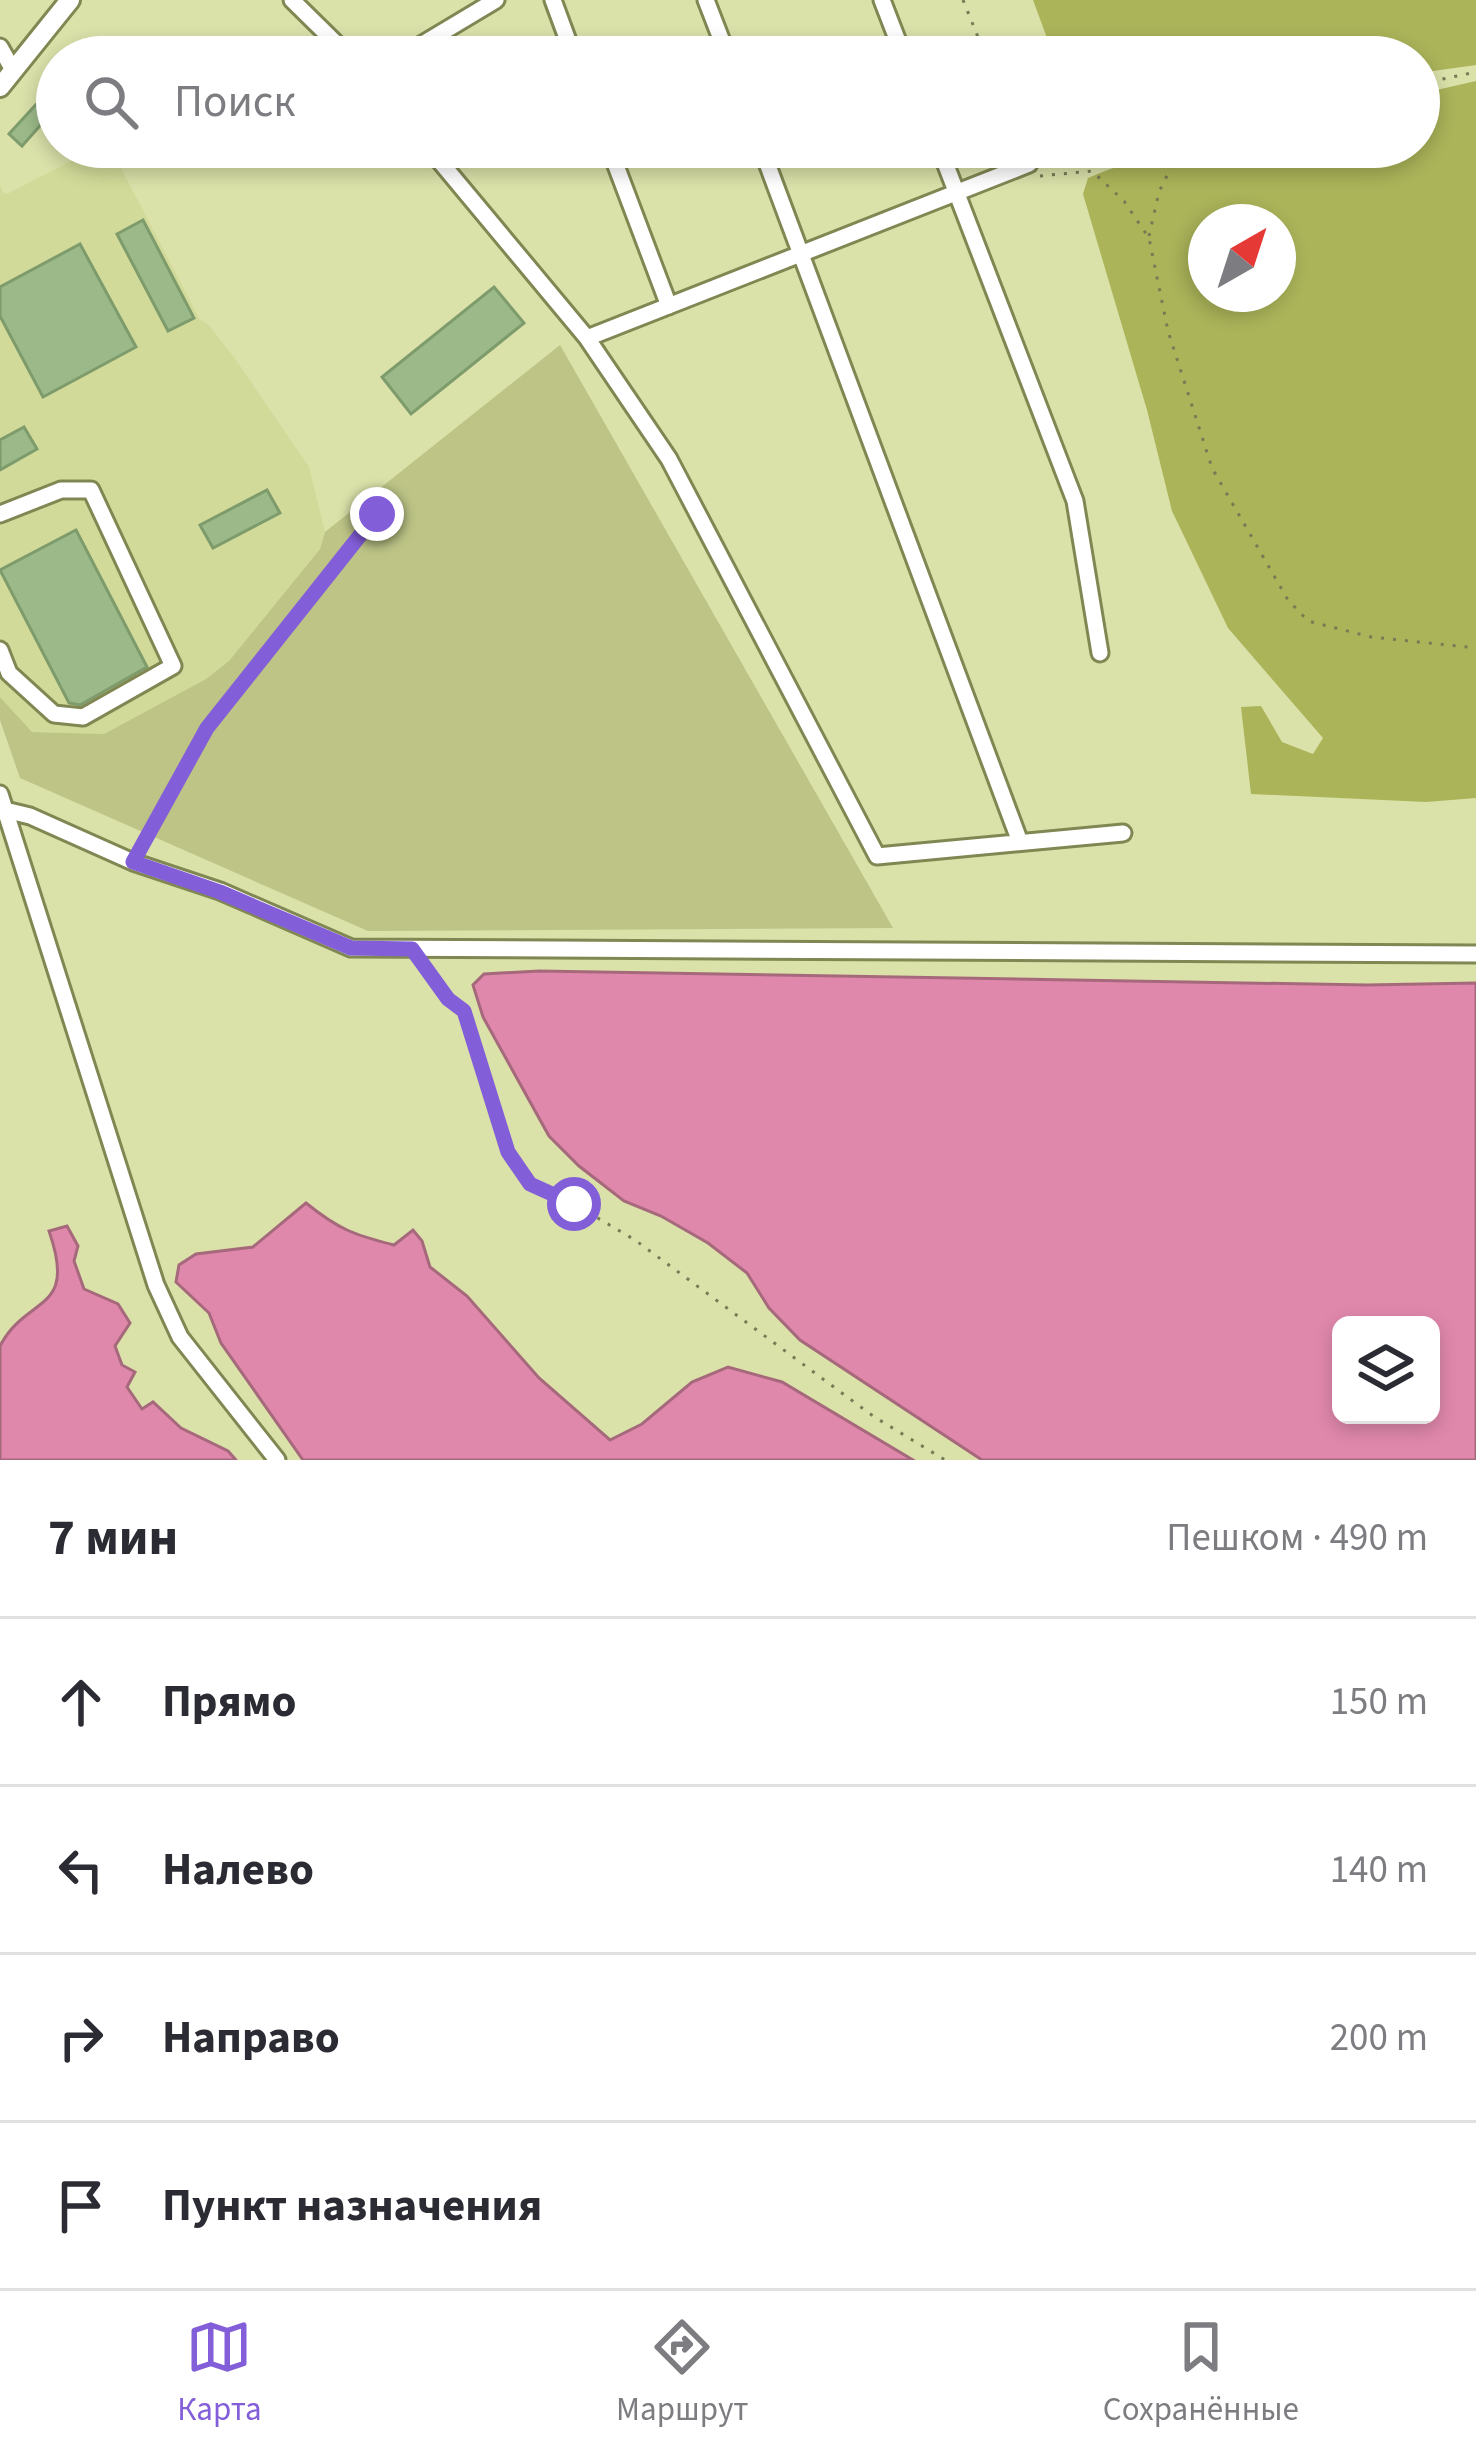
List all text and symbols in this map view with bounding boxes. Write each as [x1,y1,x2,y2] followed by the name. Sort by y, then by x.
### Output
[36,36,1440,168] search box
[78,69,144,135] icon: search
[174,70,296,134] text: Поиск
[1188,204,1296,312] north arrow
[350,487,404,541] route end
[547,1177,601,1231] route start
[1332,1316,1440,1424] map controls
[1332,1316,1440,1424] button: layers
[48,1502,178,1574] text: 7 мин
[1166,1510,1428,1566] text: Пешком · 490 m
[48,1669,114,1735] icon: ahead
[162,1670,296,1734] text: Прямо
[1330,1674,1428,1730] text: 150 m
[48,1837,114,1903] icon: left
[162,1838,314,1902] text: Налево
[1330,1842,1428,1898] text: 140 m
[48,2005,114,2071] icon: right
[162,2006,340,2070] text: Направо
[1330,2010,1428,2066] text: 200 m
[48,2173,114,2239] icon: arrive
[162,2174,542,2238] text: Пункт назначения
[177,2314,262,2433] tab: Карта
[616,2314,749,2433] tab: Маршрут
[1103,2314,1299,2433] tab: Сохранённые

